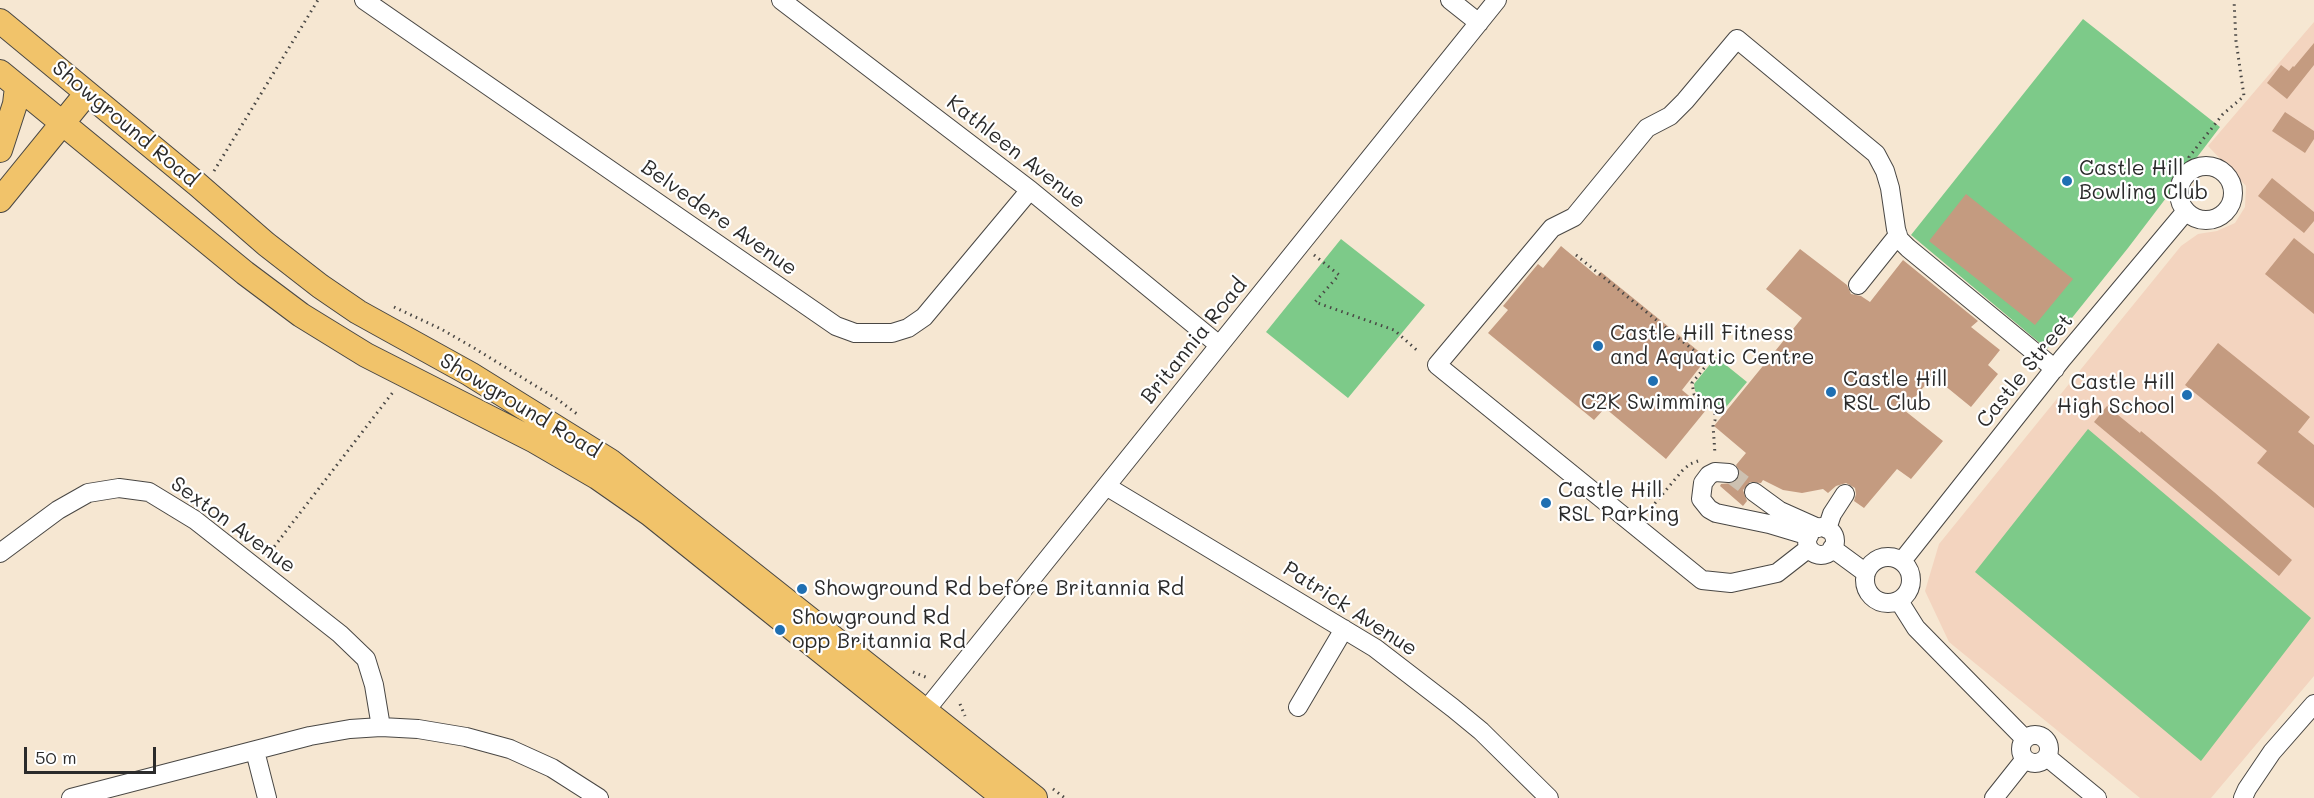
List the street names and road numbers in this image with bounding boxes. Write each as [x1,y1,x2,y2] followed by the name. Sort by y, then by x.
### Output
[47,56,203,192] street label: Showground Road
[942,90,1090,214] street label: Kathleen Avenue
[636,155,802,281] street label: Belvedere Avenue
[1136,273,1252,409] street label: Britannia Road
[1971,309,2079,433] street label: Castle Street
[435,348,605,464] street label: Showground Road
[166,471,300,579] street label: Sexton Avenue
[1278,556,1422,662] street label: Patrick Avenue

